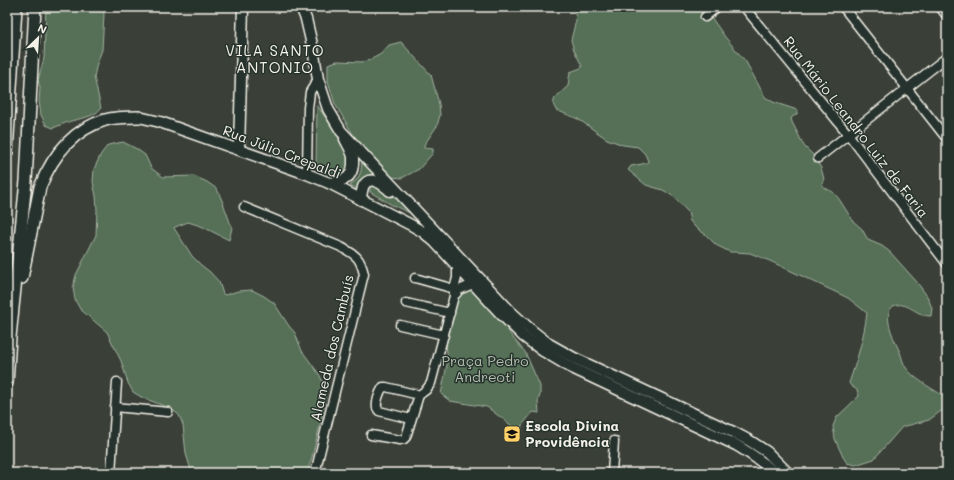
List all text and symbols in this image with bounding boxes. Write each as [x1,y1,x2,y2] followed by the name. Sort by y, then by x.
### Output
[18,18,58,58] north arrow
[35,20,49,37] text: N
[780,32,933,221] street label: Rua Mário Leandro Luiz de Faria
[225,40,325,77] district label: VILA SANTO ANTONIO
[220,120,344,183] street label: Rua Júlio Crepaldi
[305,273,358,423] street label: Alameda dos Cambuís
[441,351,529,386] park label: Praça Pedro Andreoti
[525,416,619,451] place label: Escola Divina Providência
[502,424,522,444] school or university icon: Escola Divina Providência

